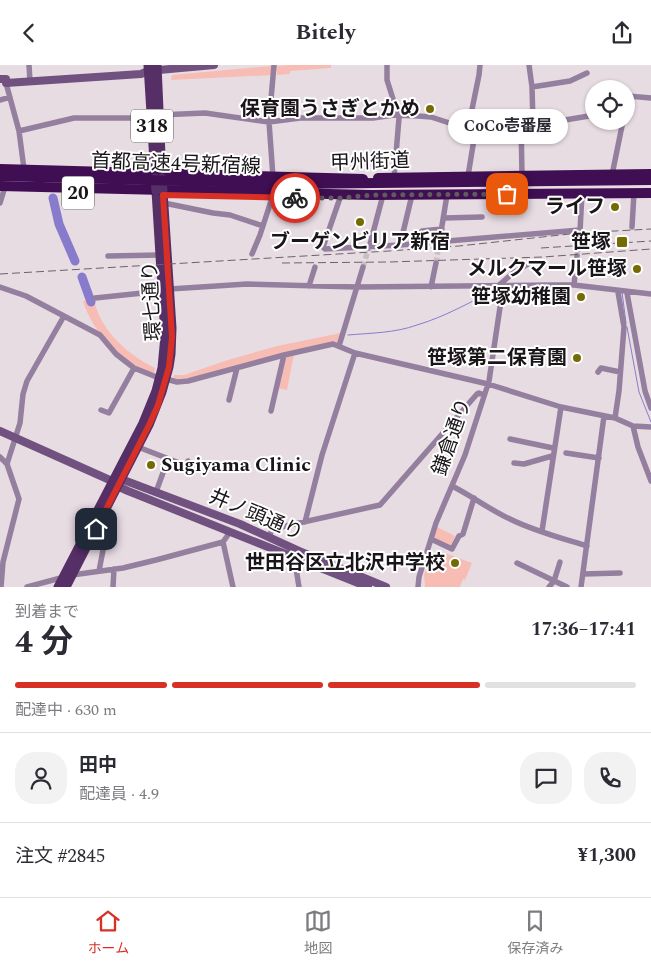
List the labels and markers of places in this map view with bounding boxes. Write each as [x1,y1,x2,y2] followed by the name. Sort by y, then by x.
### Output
[240,94,420,124] place label: 保育園うさぎとかめ
[424,103,436,115] marker: 保育園うさぎとかめ
[447,109,567,144] callout: CoCo壱番屋
[486,173,528,215] pin
[545,192,605,222] place label: ライフ
[609,201,621,213] marker: ライフ
[354,216,366,228] marker: ブーゲンビリア新宿
[270,227,450,257] place label: ブーゲンビリア新宿
[571,227,611,257] place label: 笹塚
[615,235,629,249] marker: 笹塚
[467,254,627,284] place label: メルクマール笹塚
[631,263,643,275] marker: メルクマール笹塚
[471,282,571,312] place label: 笹塚幼稚園
[575,291,587,303] marker: 笹塚幼稚園
[427,343,567,373] place label: 笹塚第二保育園
[571,352,583,364] marker: 笹塚第二保育園
[161,450,311,480] place label: Sugiyama Clinic
[145,459,157,471] marker: Sugiyama Clinic
[75,508,117,550] pin
[245,548,445,578] place label: 世田谷区立北沢中学校
[449,557,461,569] marker: 世田谷区立北沢中学校

